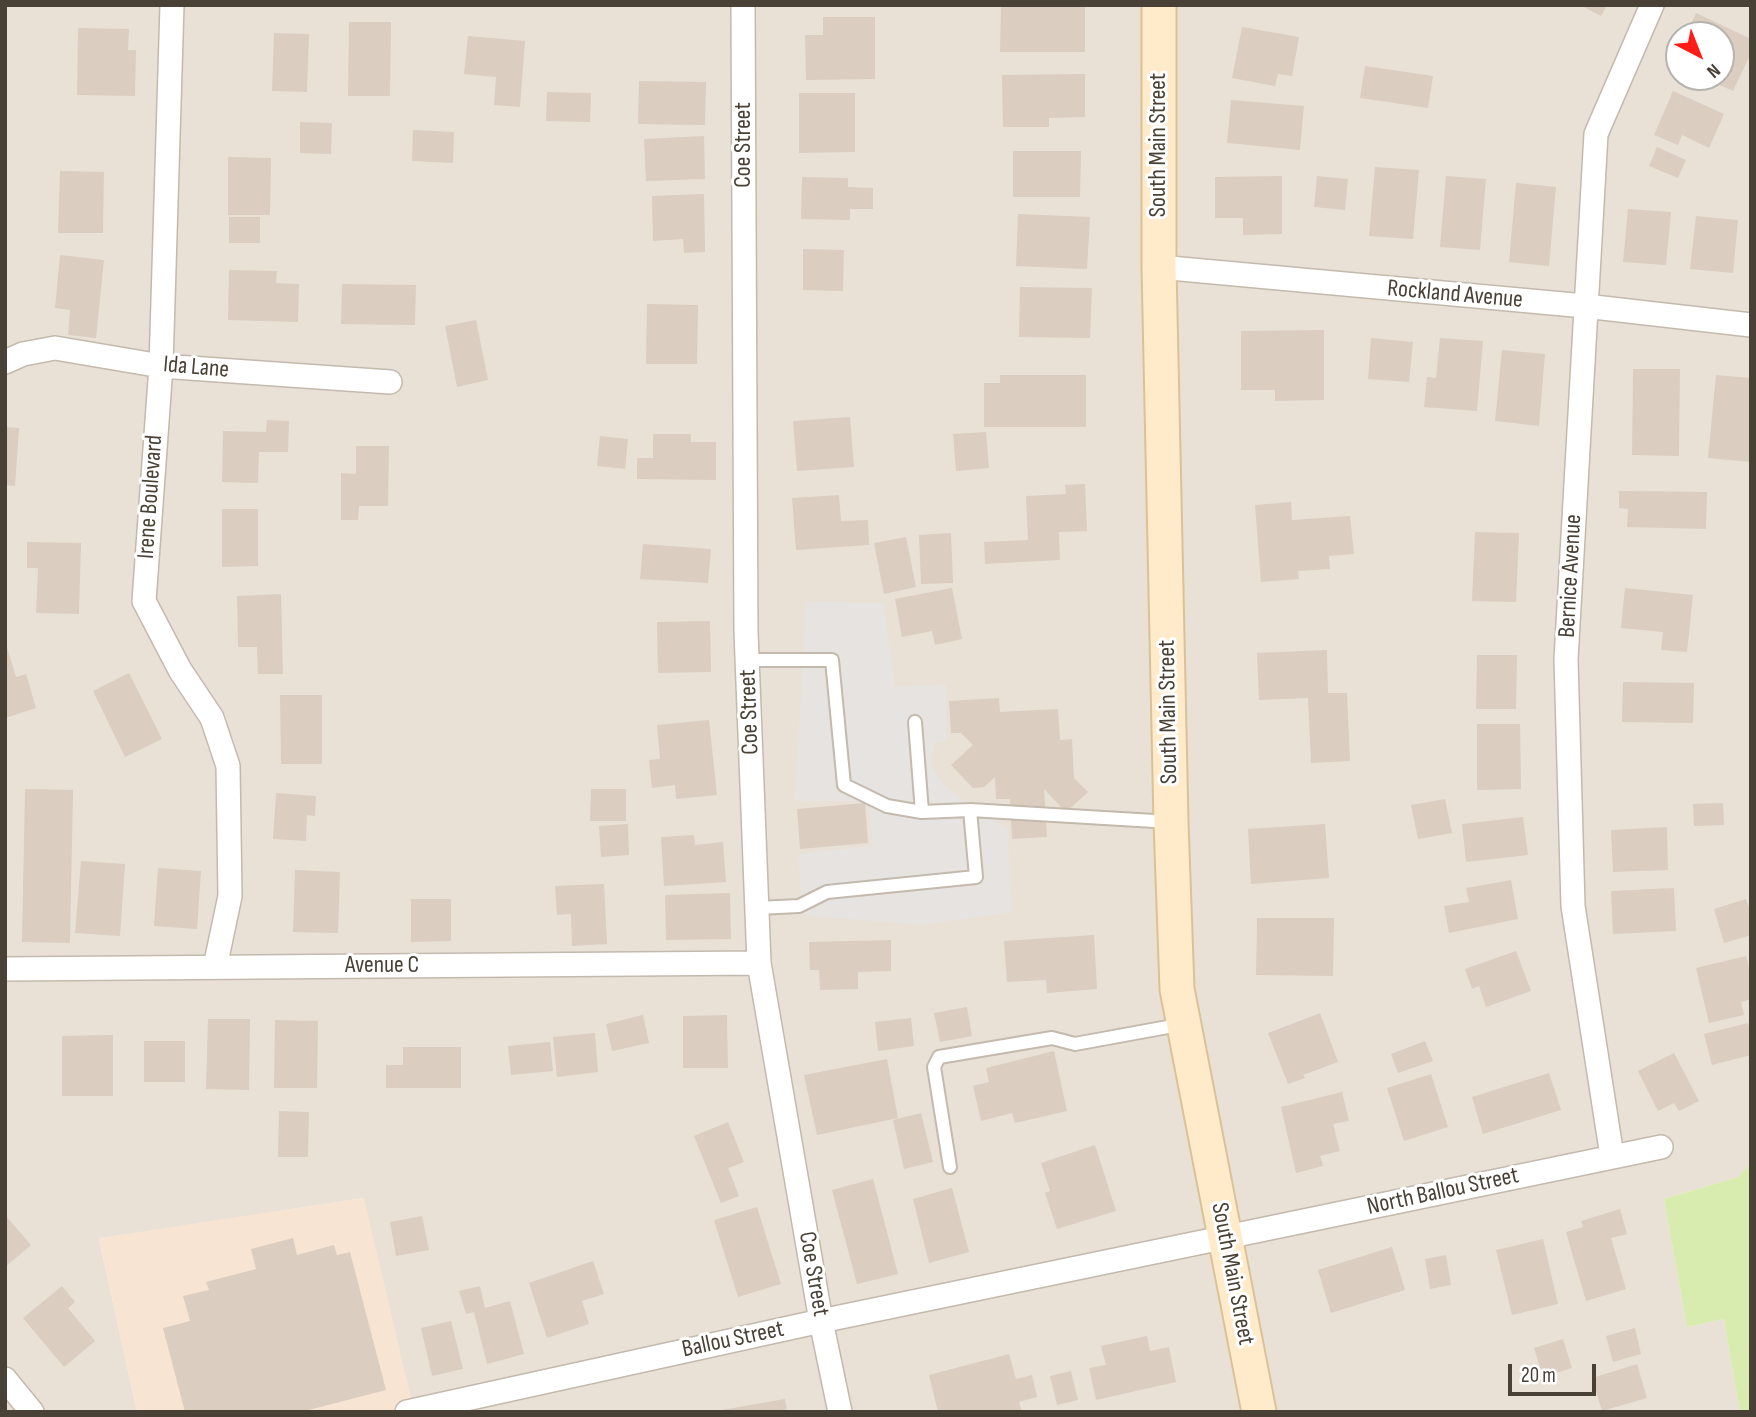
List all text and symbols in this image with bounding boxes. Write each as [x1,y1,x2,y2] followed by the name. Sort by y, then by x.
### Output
[1665,21,1735,91] north arrow
[1702,59,1725,82] text: N
[1145,73,1173,217] street label: South Main Street
[730,102,758,188] street label: Coe Street
[1386,275,1524,315] street label: Rockland Avenue
[162,351,230,385] street label: Ida Lane
[132,434,170,560] street label: Irene Boulevard
[1553,514,1589,638] street label: Bernice Avenue
[1153,640,1185,784] street label: South Main Street
[734,669,766,755] street label: Coe Street
[345,952,419,980] street label: Avenue C
[1365,1162,1521,1222] street label: North Ballou Street
[1204,1200,1260,1348] street label: South Main Street
[791,1229,835,1319] street label: Coe Street
[679,1315,787,1365] street label: Ballou Street
[1511,1350,1598,1394] scale bar
[1521,1363,1556,1388] text: 20 m

